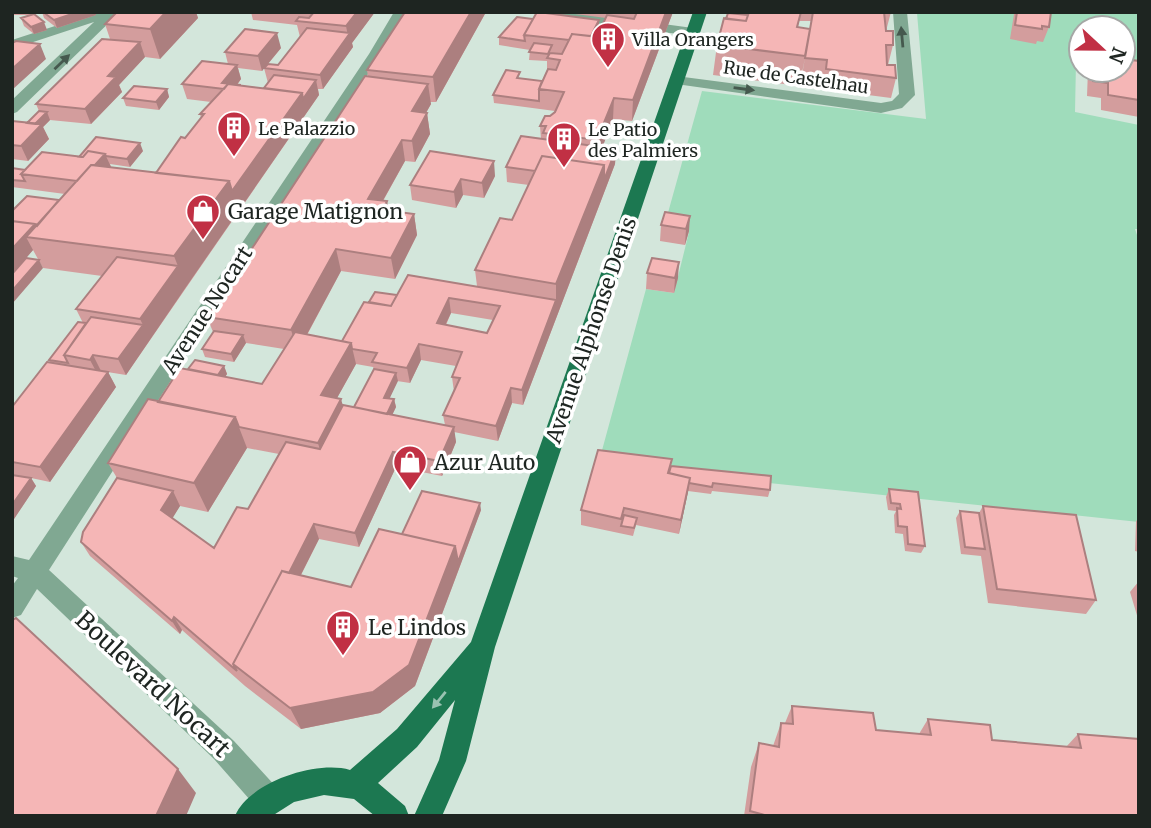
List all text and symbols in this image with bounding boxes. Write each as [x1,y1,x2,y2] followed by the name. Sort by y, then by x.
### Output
[1067,14,1137,84] north arrow
[589,20,627,69] building icon: Villa Orangers
[896,26,907,48] one-way arrow
[631,28,754,51] place label: Villa Orangers
[1104,44,1132,67] text: N
[53,53,70,70] one-way arrow
[722,55,870,99] street label: Rue de Castelnau
[733,84,755,95] one-way arrow
[215,109,253,158] building icon: Le Palazzio
[258,117,355,140] place label: Le Palazzio
[588,118,698,162] place label: Le Patio des Palmiers
[545,120,583,169] building icon: Le Patio des Palmiers
[184,192,222,241] shop icon: Garage Matignon
[228,198,403,225] place label: Garage Matignon
[539,213,642,447] street label: Avenue Alphonse Denis
[155,241,258,380] street label: Avenue Nocart
[391,443,429,492] shop icon: Azur Auto
[433,449,535,476] place label: Azur Auto
[69,604,237,764] street label: Boulevard Nocart
[324,608,362,657] building icon: Le Lindos
[368,614,466,641] place label: Le Lindos
[432,691,447,708] one-way arrow

